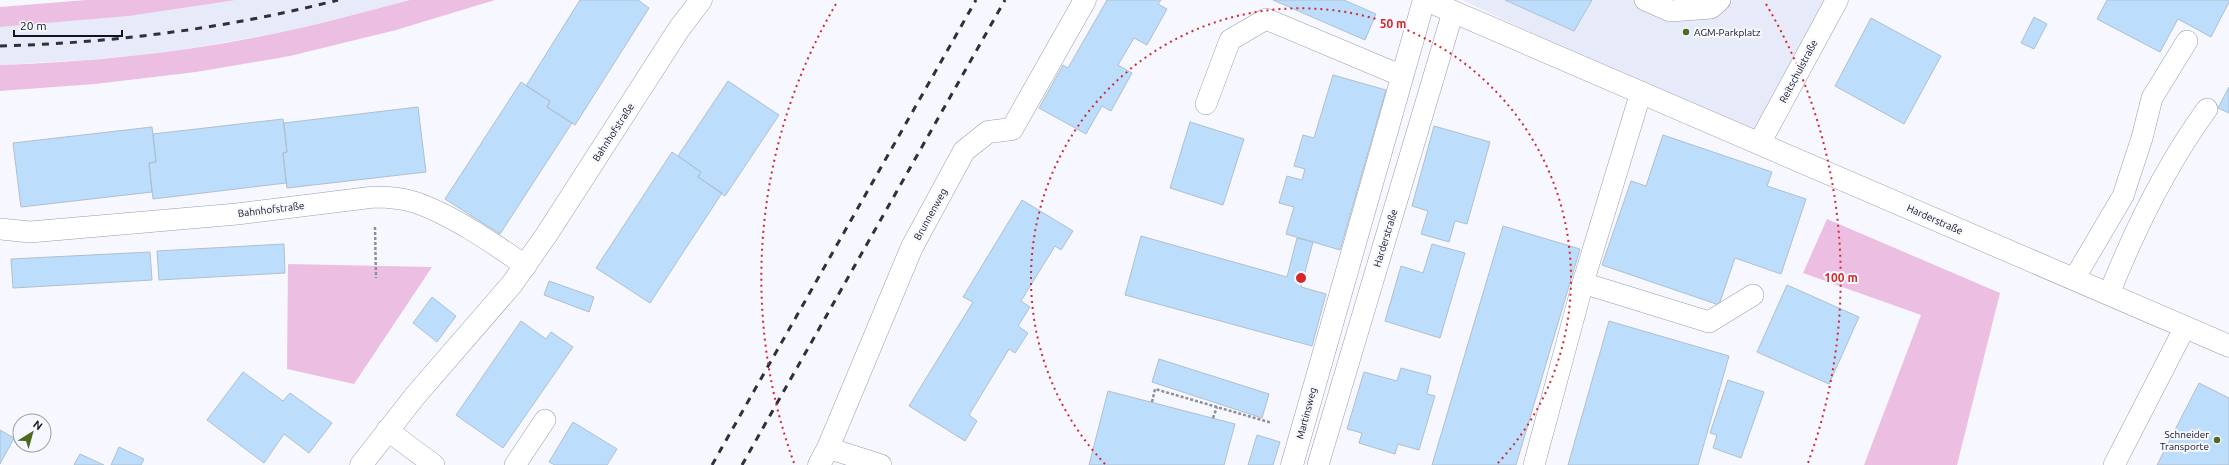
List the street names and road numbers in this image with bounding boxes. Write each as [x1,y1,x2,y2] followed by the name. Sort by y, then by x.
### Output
[1777,38,1820,105] street label: Reitschulstraße
[591,101,636,163] street label: Bahnhofstraße
[912,186,949,242] street label: Brunnenweg
[237,200,305,219] street label: Bahnhofstraße
[1905,202,1964,237] street label: Harderstraße
[1371,208,1399,268] street label: Harderstraße
[1294,386,1319,440] street label: Martinsweg

